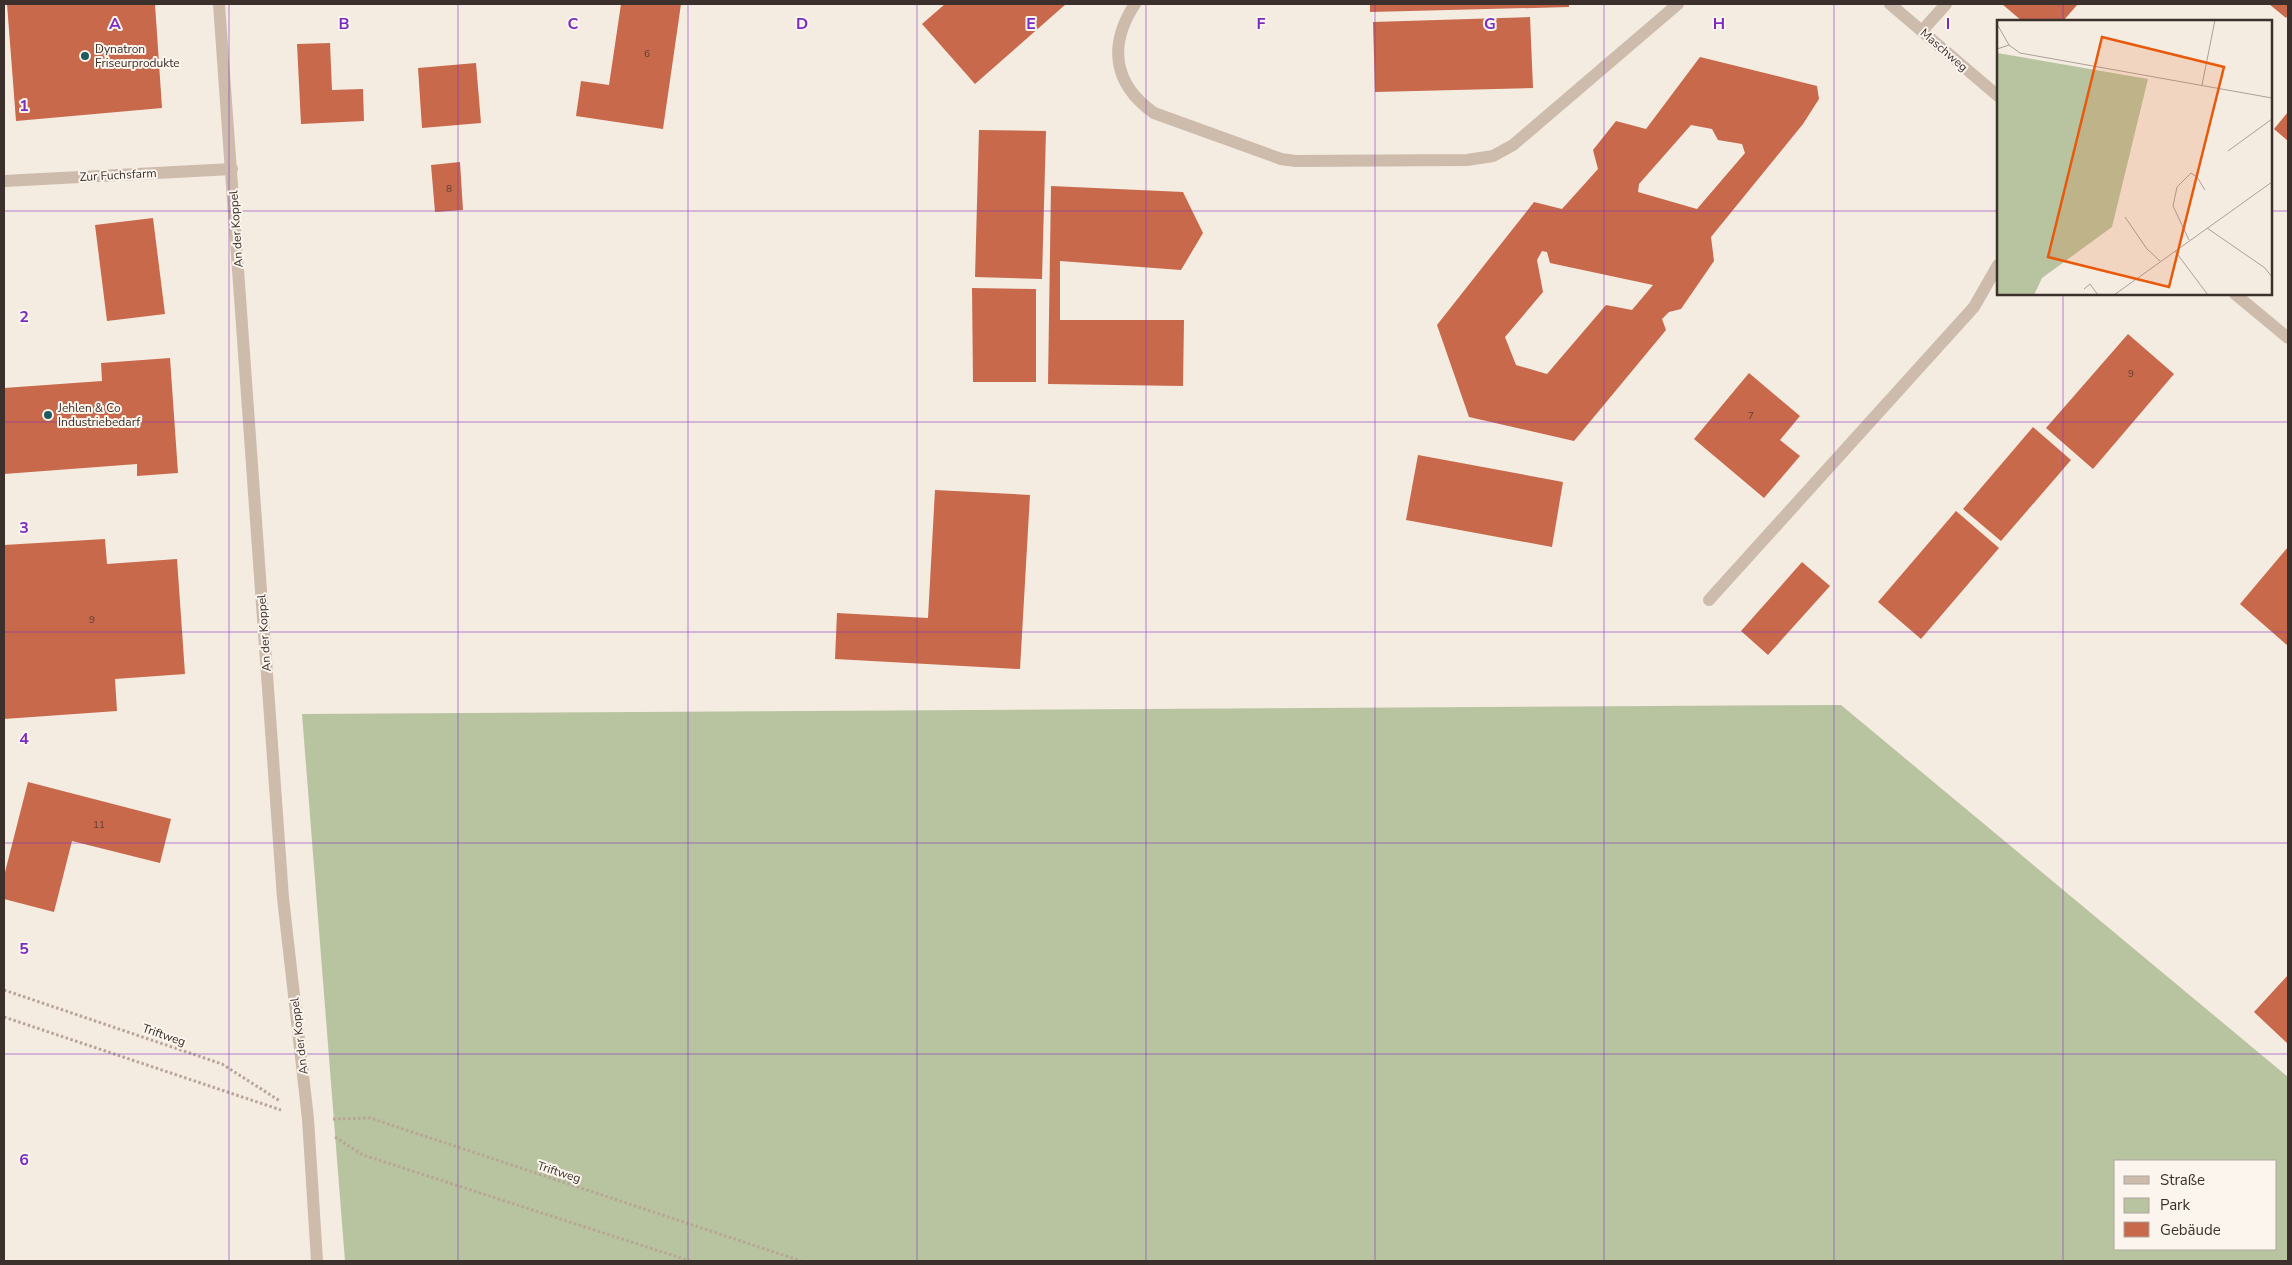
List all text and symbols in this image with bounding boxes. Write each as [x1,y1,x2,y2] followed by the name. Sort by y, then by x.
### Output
[109,13,121,35] text: A
[338,13,350,35] text: B
[568,13,579,35] text: C
[796,13,808,35] text: D
[1026,13,1036,35] text: E
[1257,13,1266,35] text: F
[1484,13,1496,35] text: G
[1713,13,1725,35] text: H
[1946,13,1950,35] text: I
[1997,20,2272,295] inset map
[1917,25,1971,75] street label: Maschweg
[95,41,180,71] place label: Dynatron Friseurprodukte
[644,47,650,61] house number: 6
[79,50,91,62] marker: Dynatron Friseurprodukte
[19,95,29,117] text: 1
[79,165,157,185] street label: Zur Fuchsfarm
[446,182,452,196] house number: 8
[225,189,247,268] street label: An der Koppel
[19,306,29,328] text: 2
[2128,367,2134,381] house number: 9
[57,400,141,430] place label: Jehlen & Co Industriebedarf
[42,409,54,421] marker: Jehlen & Co Industriebedarf
[1748,409,1754,423] house number: 7
[19,517,29,539] text: 3
[253,593,275,672] street label: An der Koppel
[89,613,95,627] house number: 9
[19,728,29,750] text: 4
[93,818,105,832] house number: 11
[19,938,29,960] text: 5
[286,996,312,1075] street label: An der Koppel
[140,1020,188,1050] street label: Triftweg
[19,1149,29,1171] text: 6
[535,1157,583,1187] street label: Triftweg
[2114,1160,2277,1250] legend
[2160,1170,2205,1190] text: Straße
[2160,1195,2190,1215] text: Park
[2160,1220,2221,1240] text: Gebäude

